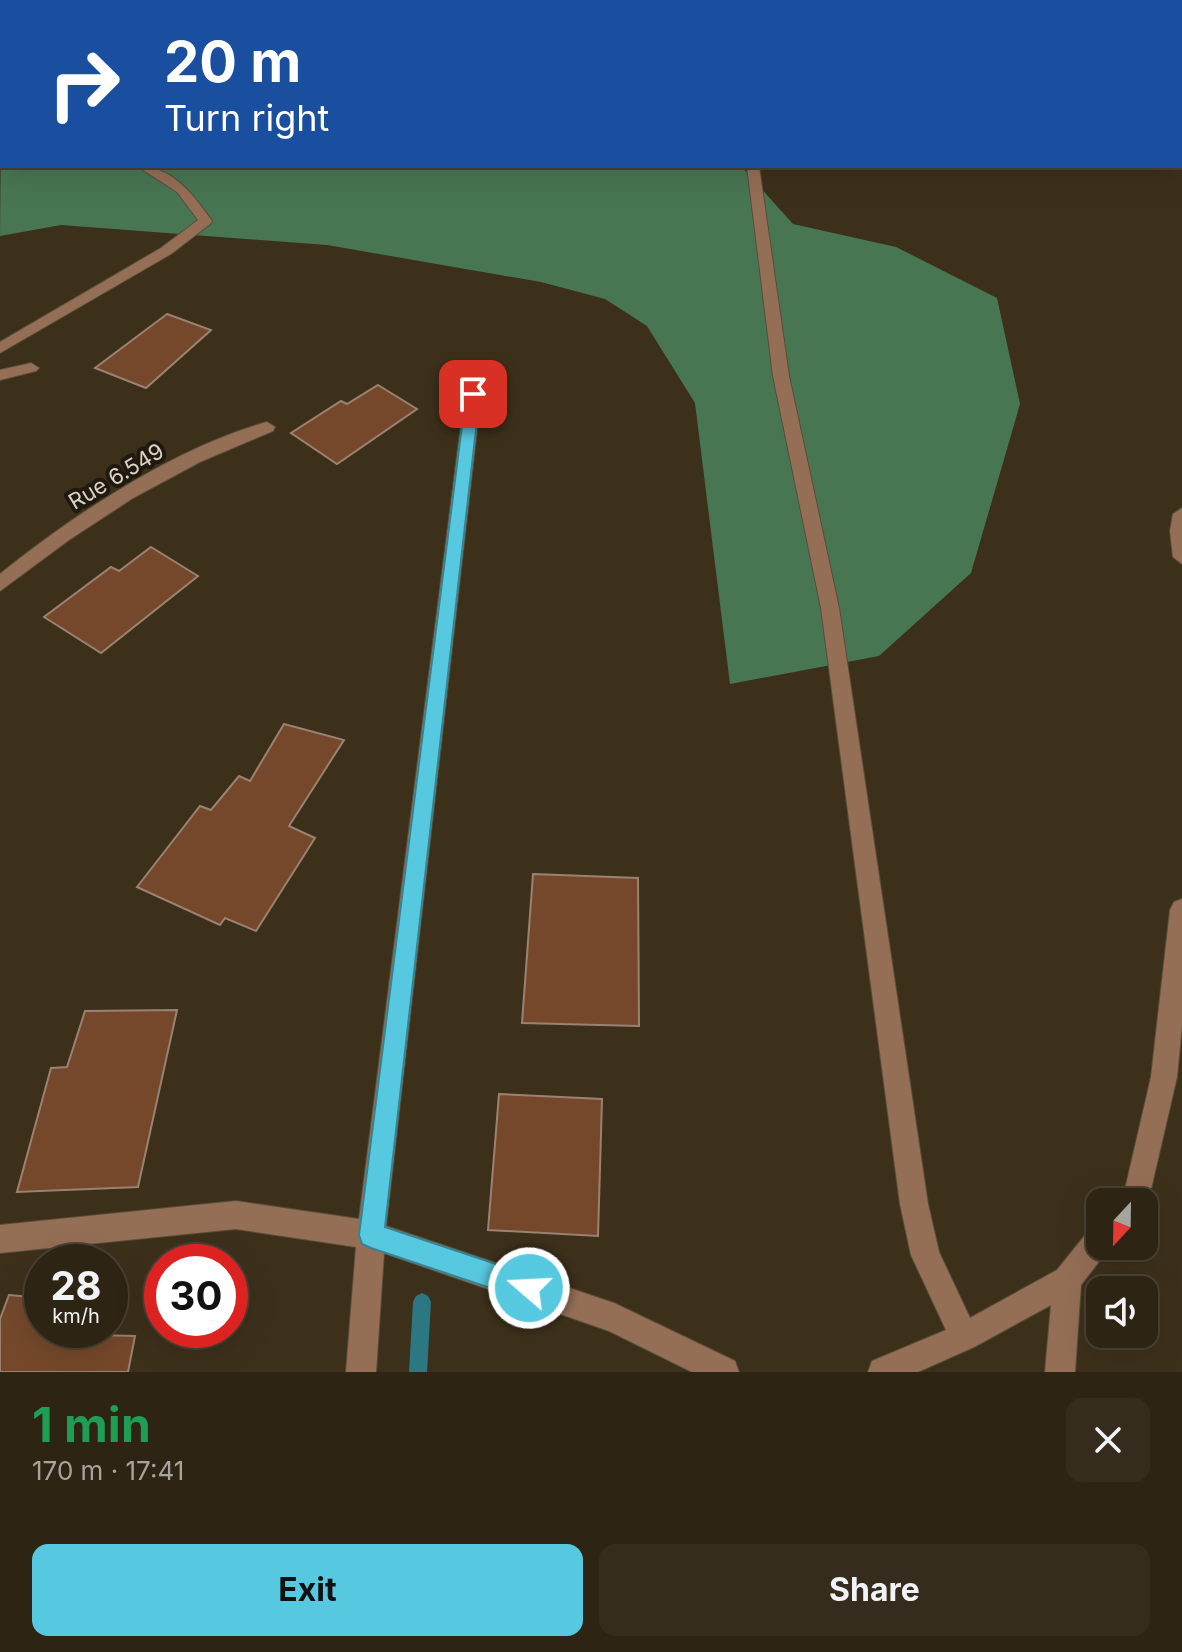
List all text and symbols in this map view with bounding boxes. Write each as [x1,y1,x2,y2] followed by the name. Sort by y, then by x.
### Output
[164,28,301,96] text: 20 m
[32,32,136,136] icon: right
[164,96,329,140] text: Turn right
[439,360,507,428] pin
[451,372,495,416] icon: arrive
[64,437,168,515] street label: Rue 6.549
[1086,1188,1158,1260] north arrow
[1086,1188,1158,1348] map controls
[144,1244,248,1348] speed limit sign: 30
[487,1246,571,1330] position arrow
[50,1261,102,1310] text: 28
[1086,1276,1158,1348] button: sound
[52,1304,100,1328] text: km/h
[32,1395,151,1454] text: 1 min
[1066,1398,1150,1482] button: close
[32,1455,184,1486] text: 170 m · 17:41
[32,1544,583,1636] button: Exit
[599,1544,1150,1636] button: Share

